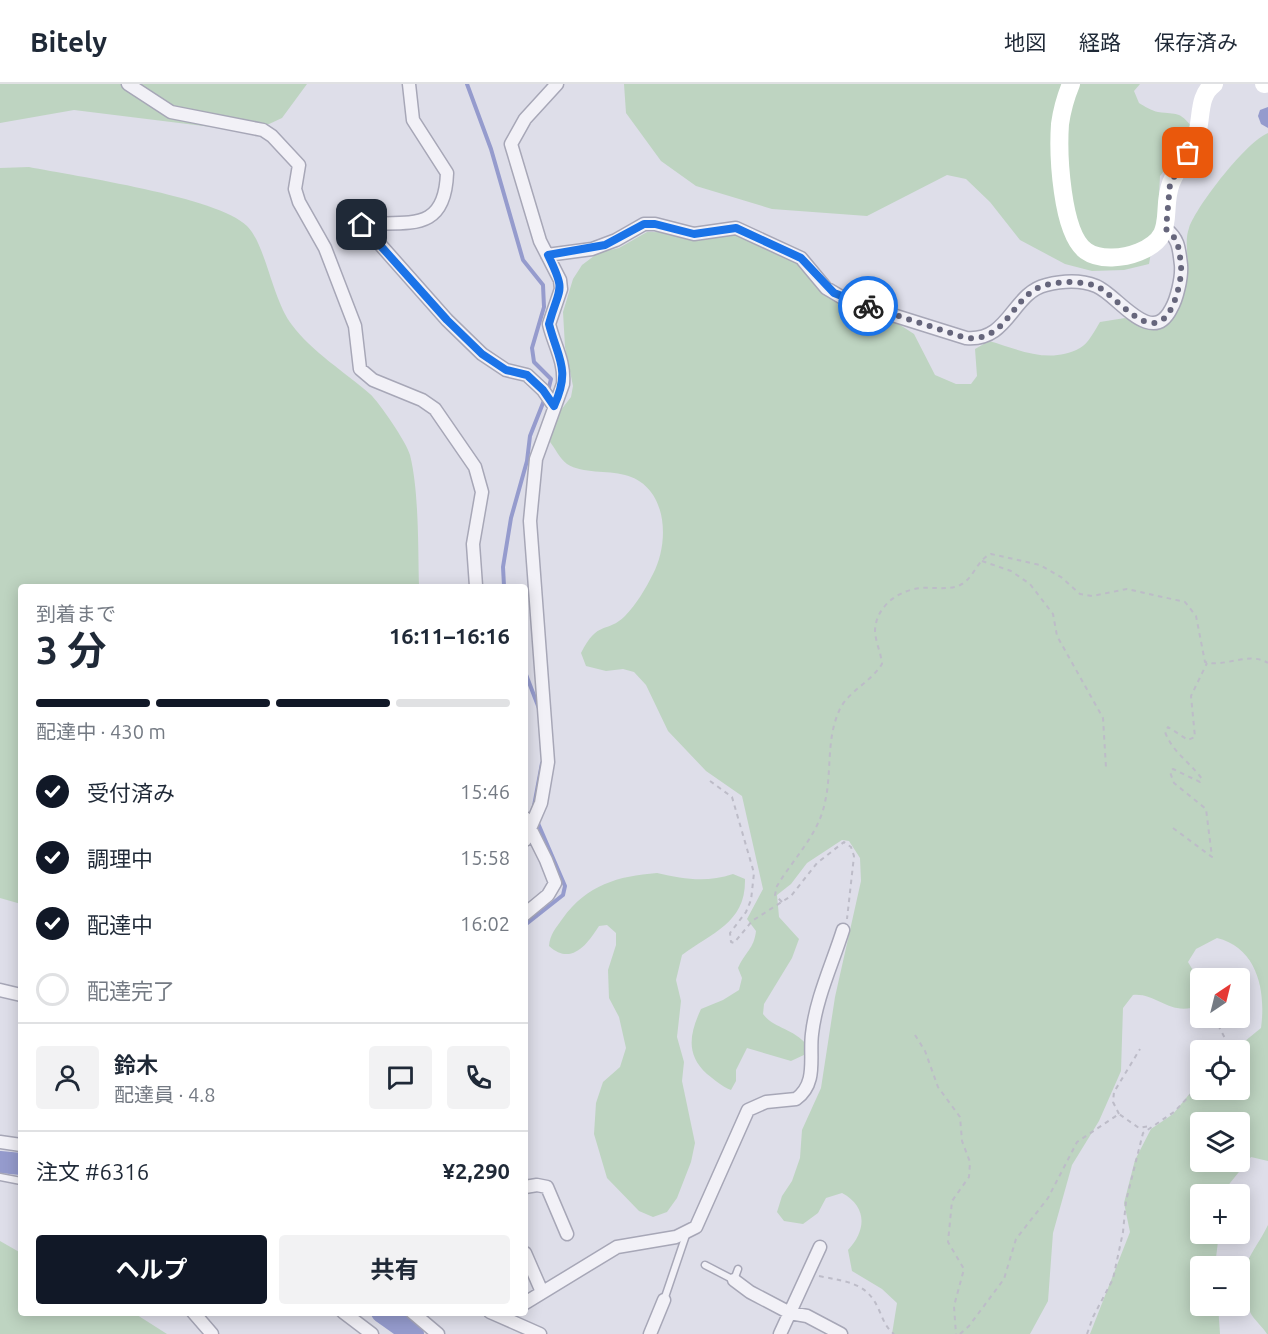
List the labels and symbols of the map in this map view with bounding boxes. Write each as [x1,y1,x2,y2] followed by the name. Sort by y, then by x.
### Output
[1162,127,1213,178] pin
[336,199,387,250] pin
[838,276,898,336] courier
[1190,968,1250,1028] north arrow

